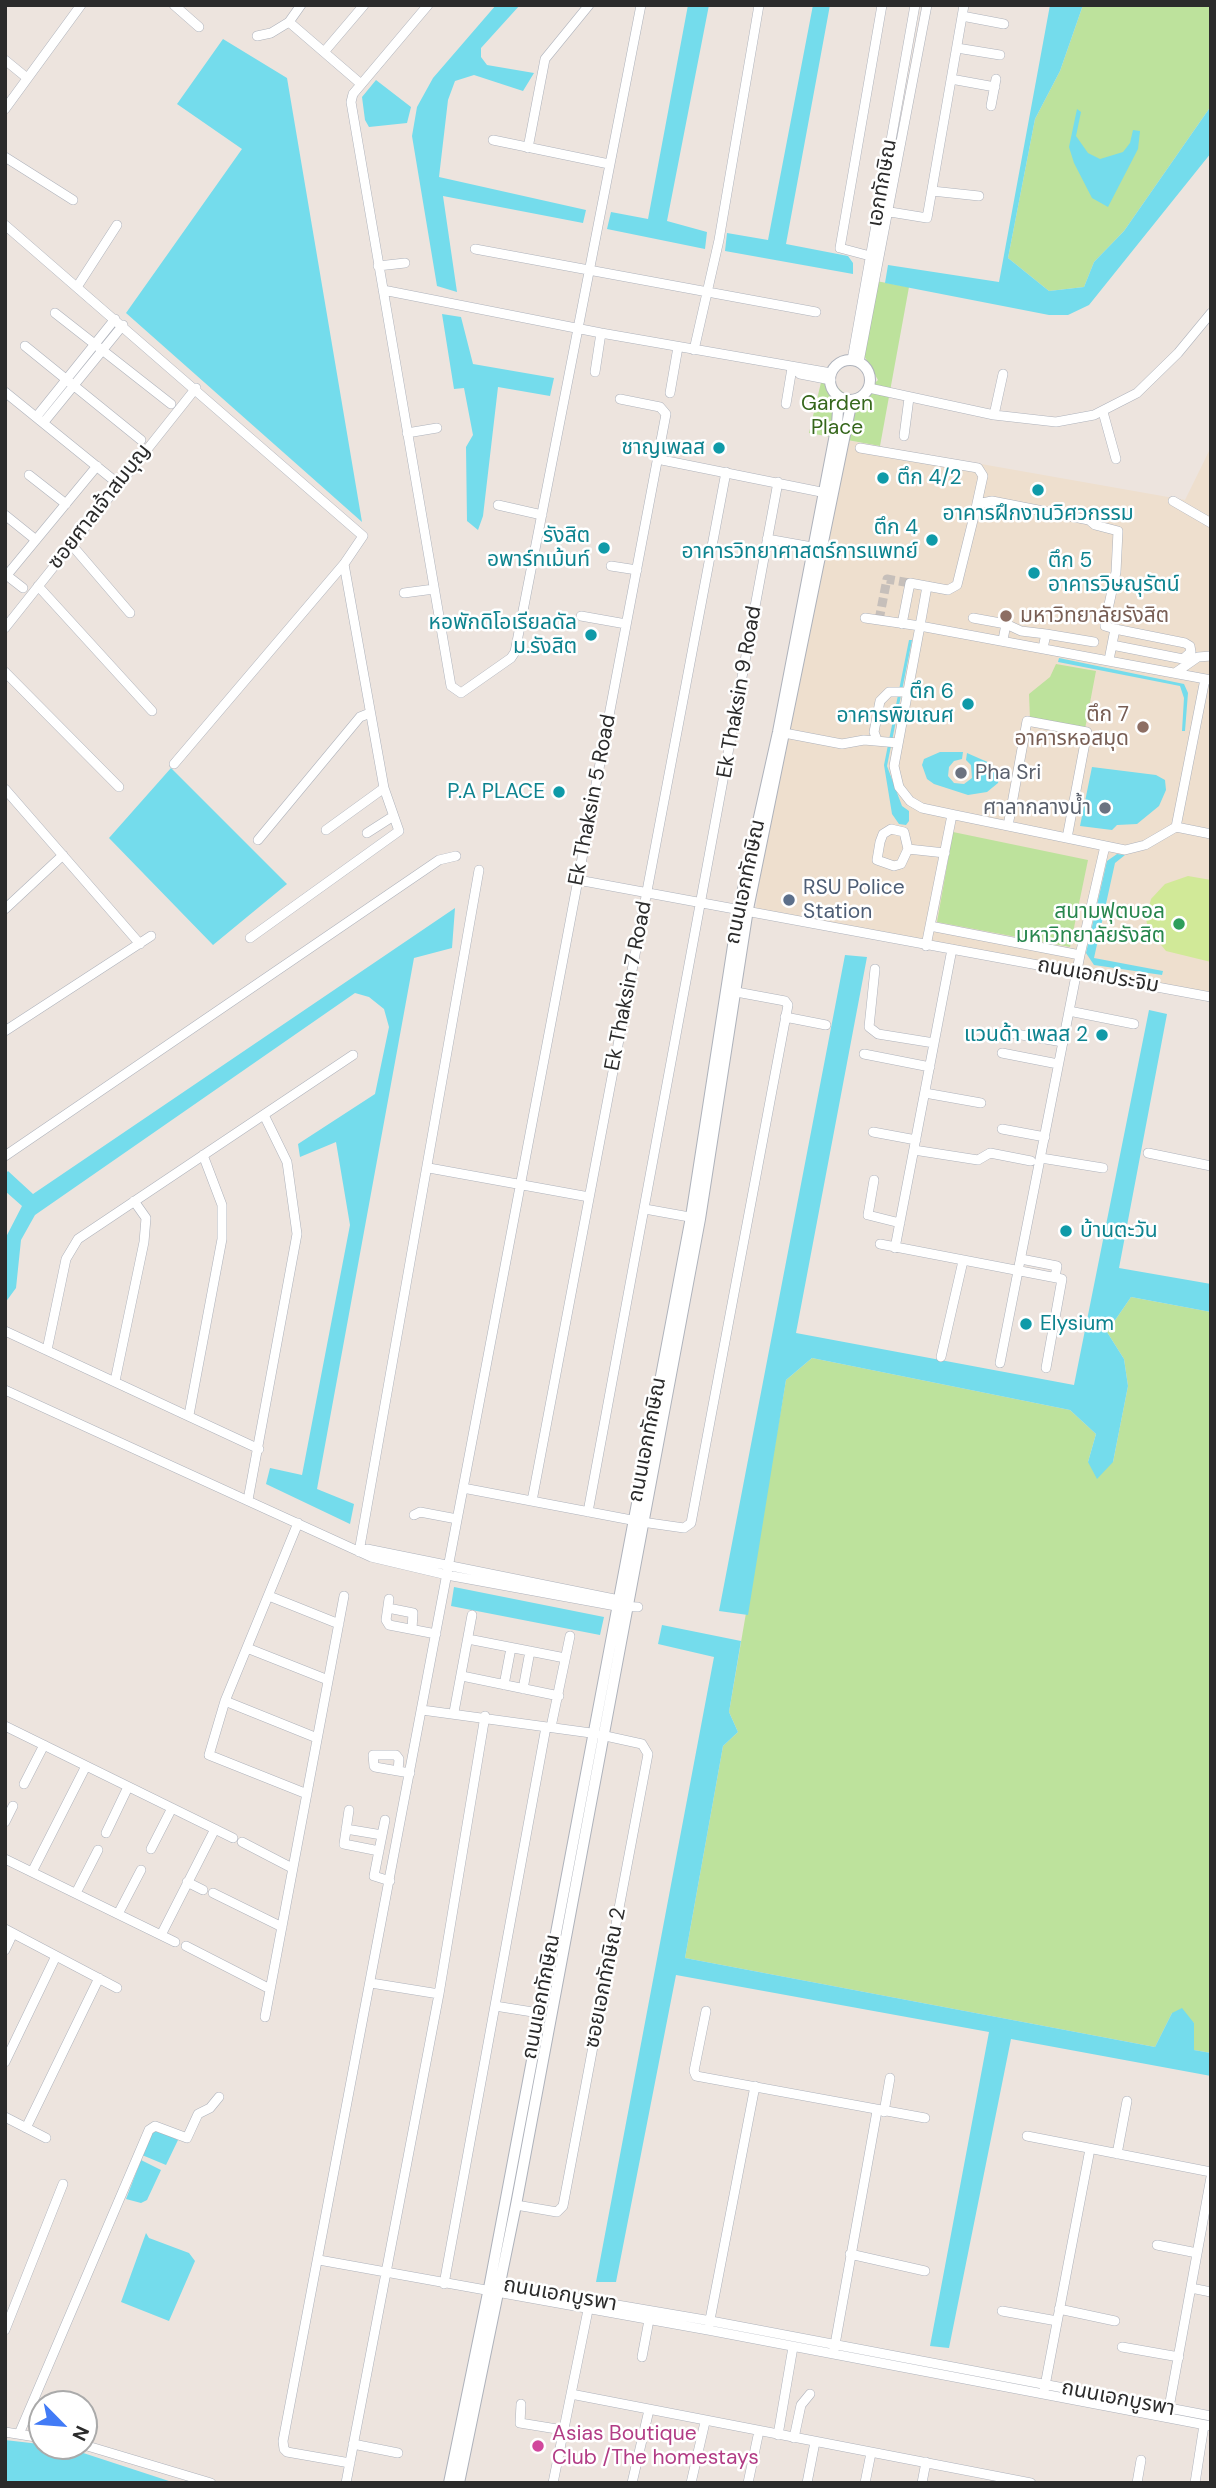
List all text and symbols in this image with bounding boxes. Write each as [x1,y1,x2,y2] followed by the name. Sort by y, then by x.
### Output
[863,137,903,229] street label: เอกทักษิณ
[801,391,873,441] park label: Garden Place
[621,435,705,461] place label: ชาญเพลส
[43,439,157,575] street label: ซอยศาลเจ้าสมบุญ
[711,440,727,456] marker: ชาญเพลส
[897,465,962,491] place label: ตึก 4/2
[875,470,891,486] marker: ตึก 4/2
[1030,482,1046,498] marker: อาคารฝึกงานวิศวกรรม
[942,501,1134,527] place label: อาคารฝึกงานวิศวกรรม
[682,515,918,565] place label: ตึก 4 อาคารวิทยาศาสตร์การแพทย์
[487,523,590,573] place label: รังสิต อพาร์ทเม้นท์
[924,532,940,548] marker: ตึก 4 อาคารวิทยาศาสตร์การแพทย์
[596,540,612,556] marker: รังสิต อพาร์ทเม้นท์
[1048,548,1180,598] place label: ตึก 5 อาคารวิษณุรัตน์
[1026,565,1042,581] marker: ตึก 5 อาคารวิษณุรัตน์
[1020,603,1169,629] place label: มหาวิทยาลัยรังสิต
[712,604,768,780] street label: Ek Thaksin 9 Road
[998,608,1014,624] marker: มหาวิทยาลัยรังสิต
[429,610,577,660] place label: หอพักดิโอเรียลดัล ม.รังสิต
[583,627,599,643] marker: หอพักดิโอเรียลดัล ม.รังสิต
[836,679,954,729] place label: ตึก 6 อาคารพิฆเณศ
[960,696,976,712] marker: ตึก 6 อาคารพิฆเณศ
[1015,702,1129,752] place label: ตึก 7 อาคารหอสมุด
[564,712,622,888] street label: Ek Thaksin 5 Road
[1135,719,1151,735] marker: ตึก 7 อาคารหอสมุด
[975,760,1041,786] place label: Pha Sri
[953,765,969,781] marker: Pha Sri
[447,779,545,805] place label: P.A PLACE
[551,784,567,800] marker: P.A PLACE
[983,795,1091,821] place label: ศาลากลางน้ำ
[1097,800,1113,816] marker: ศาลากลางน้ำ
[720,817,772,947] street label: ถนนเอกทักษิณ
[803,875,905,925] place label: RSU Police Station
[781,892,797,908] marker: RSU Police Station
[600,899,658,1073] street label: Ek Thaksin 7 Road
[1016,899,1165,949] place label: สนามฟุตบอล มหาวิทยาลัยรังสิต
[1171,916,1187,932] marker: สนามฟุตบอล มหาวิทยาลัยรังสิต
[1035,953,1161,999] street label: ถนนเอกประจิม
[964,1022,1088,1048] place label: แวนด้า เพลส 2
[1094,1027,1110,1043] marker: แวนด้า เพลส 2
[1080,1218,1158,1244] place label: บ้านตะวัน
[1058,1223,1074,1239] marker: บ้านตะวัน
[1040,1311,1114,1337] place label: Elysium
[1018,1316,1034,1332] marker: Elysium
[624,1375,672,1505] street label: ถนนเอกทักษิณ
[580,1906,632,2050] street label: ซอยเอกทักษิณ 2
[518,1932,566,2062] street label: ถนนเอกทักษิณ
[501,2273,619,2317] street label: ถนนเอกบูรพา
[1059,2376,1177,2422] street label: ถนนเอกบูรพา
[28,2390,98,2460] north arrow
[552,2421,759,2471] place label: Asias Boutique Club /The homestays
[66,2422,95,2445] text: N
[530,2438,546,2454] marker: Asias Boutique Club /The homestays

